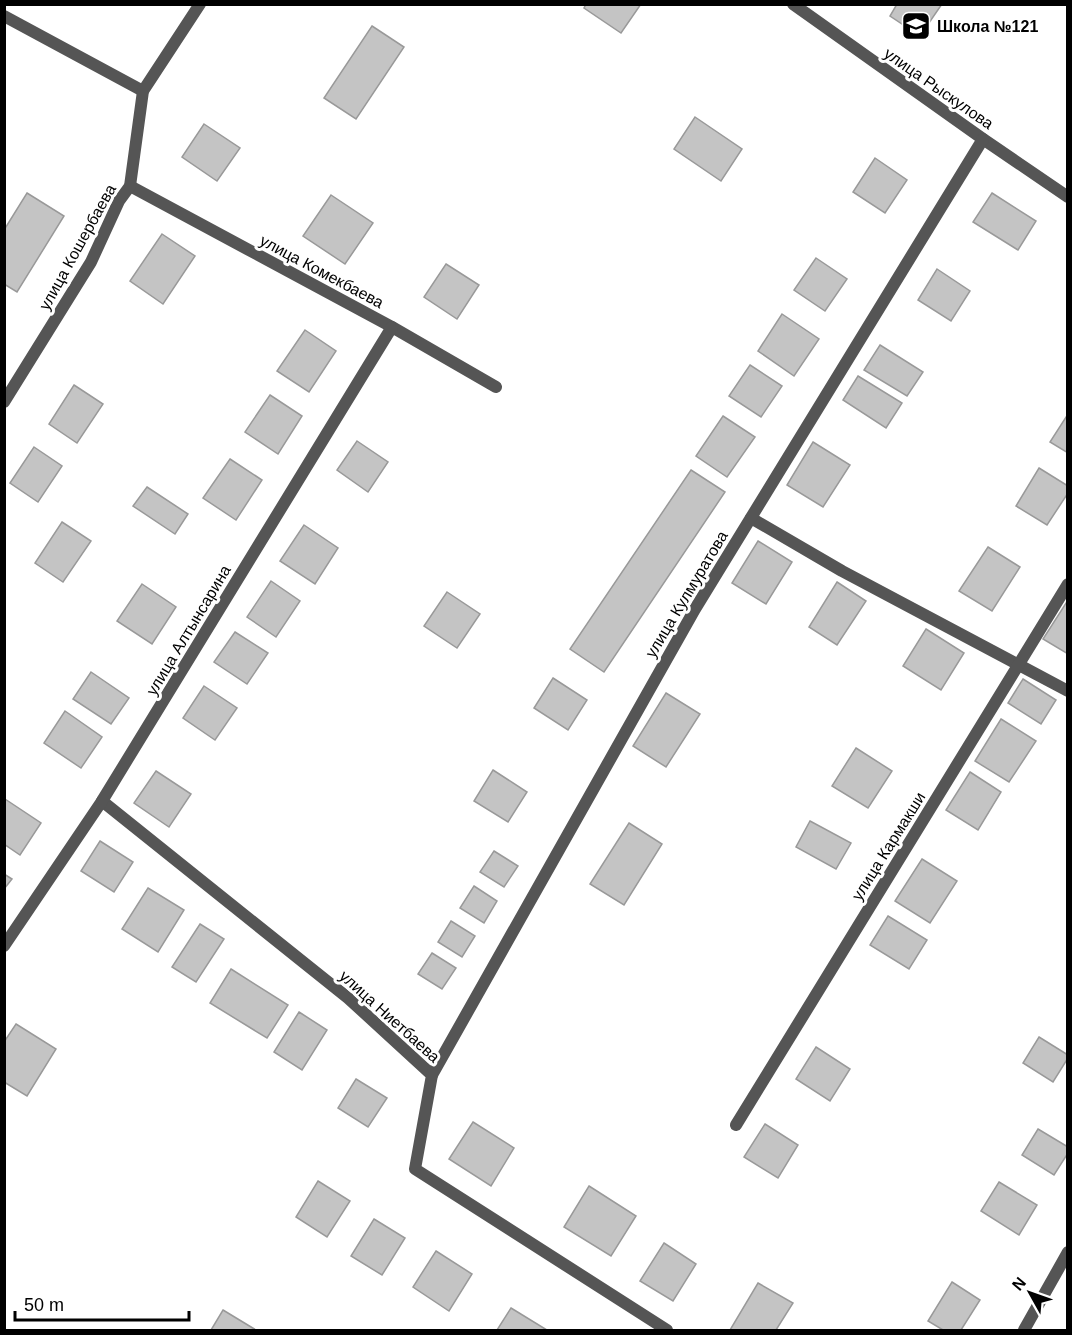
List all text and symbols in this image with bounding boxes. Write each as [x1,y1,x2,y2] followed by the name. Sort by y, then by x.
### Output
[900,10,932,42] school or university icon: Школа №121
[937,18,1038,35] place label: Школа №121
[881,44,997,132] street label: улица Рыскулова
[36,181,119,313] street label: улица Кошербаева
[257,232,387,311] street label: улица Комекбаева
[642,528,731,661] street label: улица Кулмуратова
[143,562,234,698] street label: улица Алтынсарина
[848,789,929,903] street label: улица Кармакши
[336,967,443,1066] street label: улица Ниетбаева
[1000,1263,1060,1323] north arrow
[1009,1274,1029,1294] text: N
[15,1284,189,1322] scale bar
[24,1295,64,1315] text: 50 m

